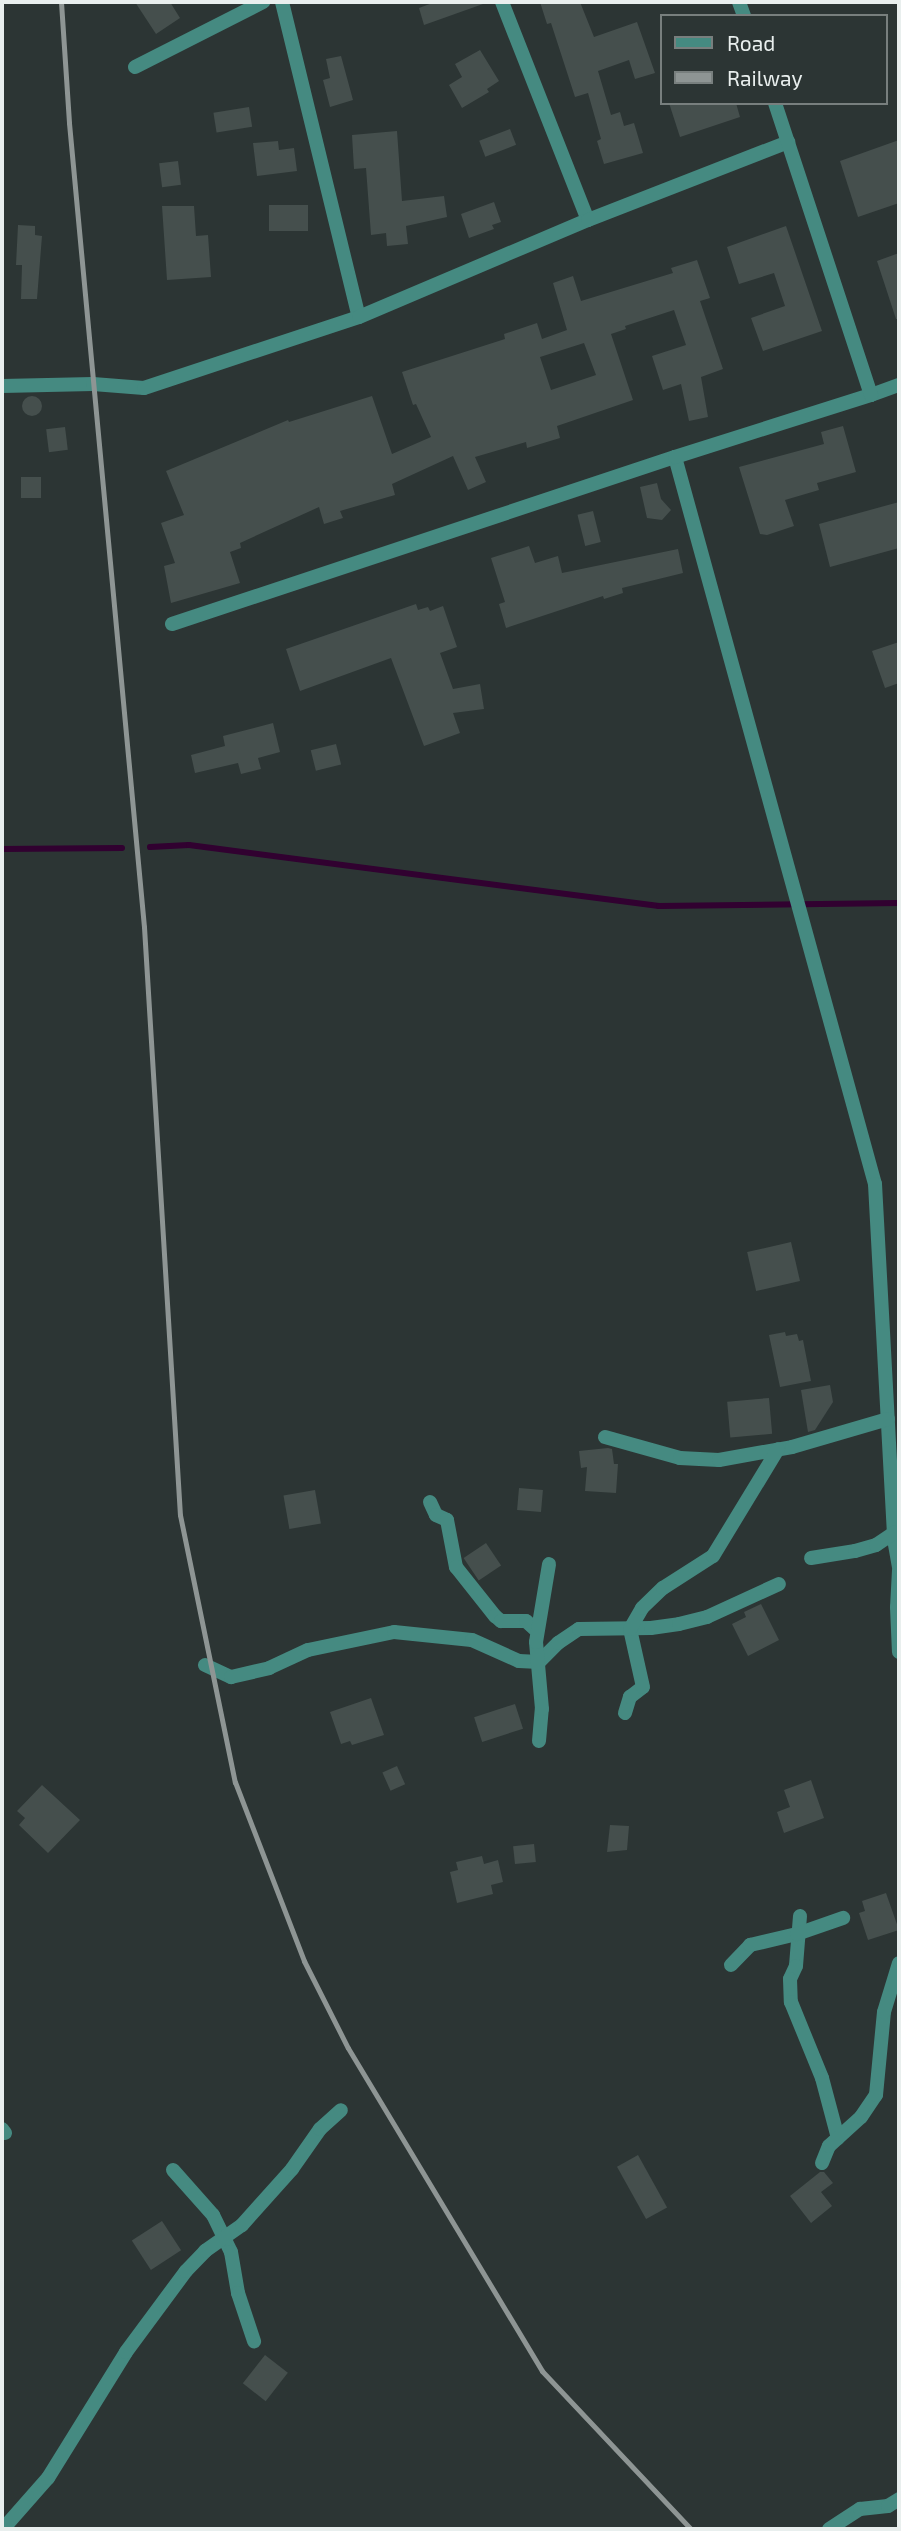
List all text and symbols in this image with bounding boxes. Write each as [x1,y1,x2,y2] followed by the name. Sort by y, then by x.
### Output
[660,14,887,105] legend
[727,30,775,55] text: Road
[727,65,803,90] text: Railway

